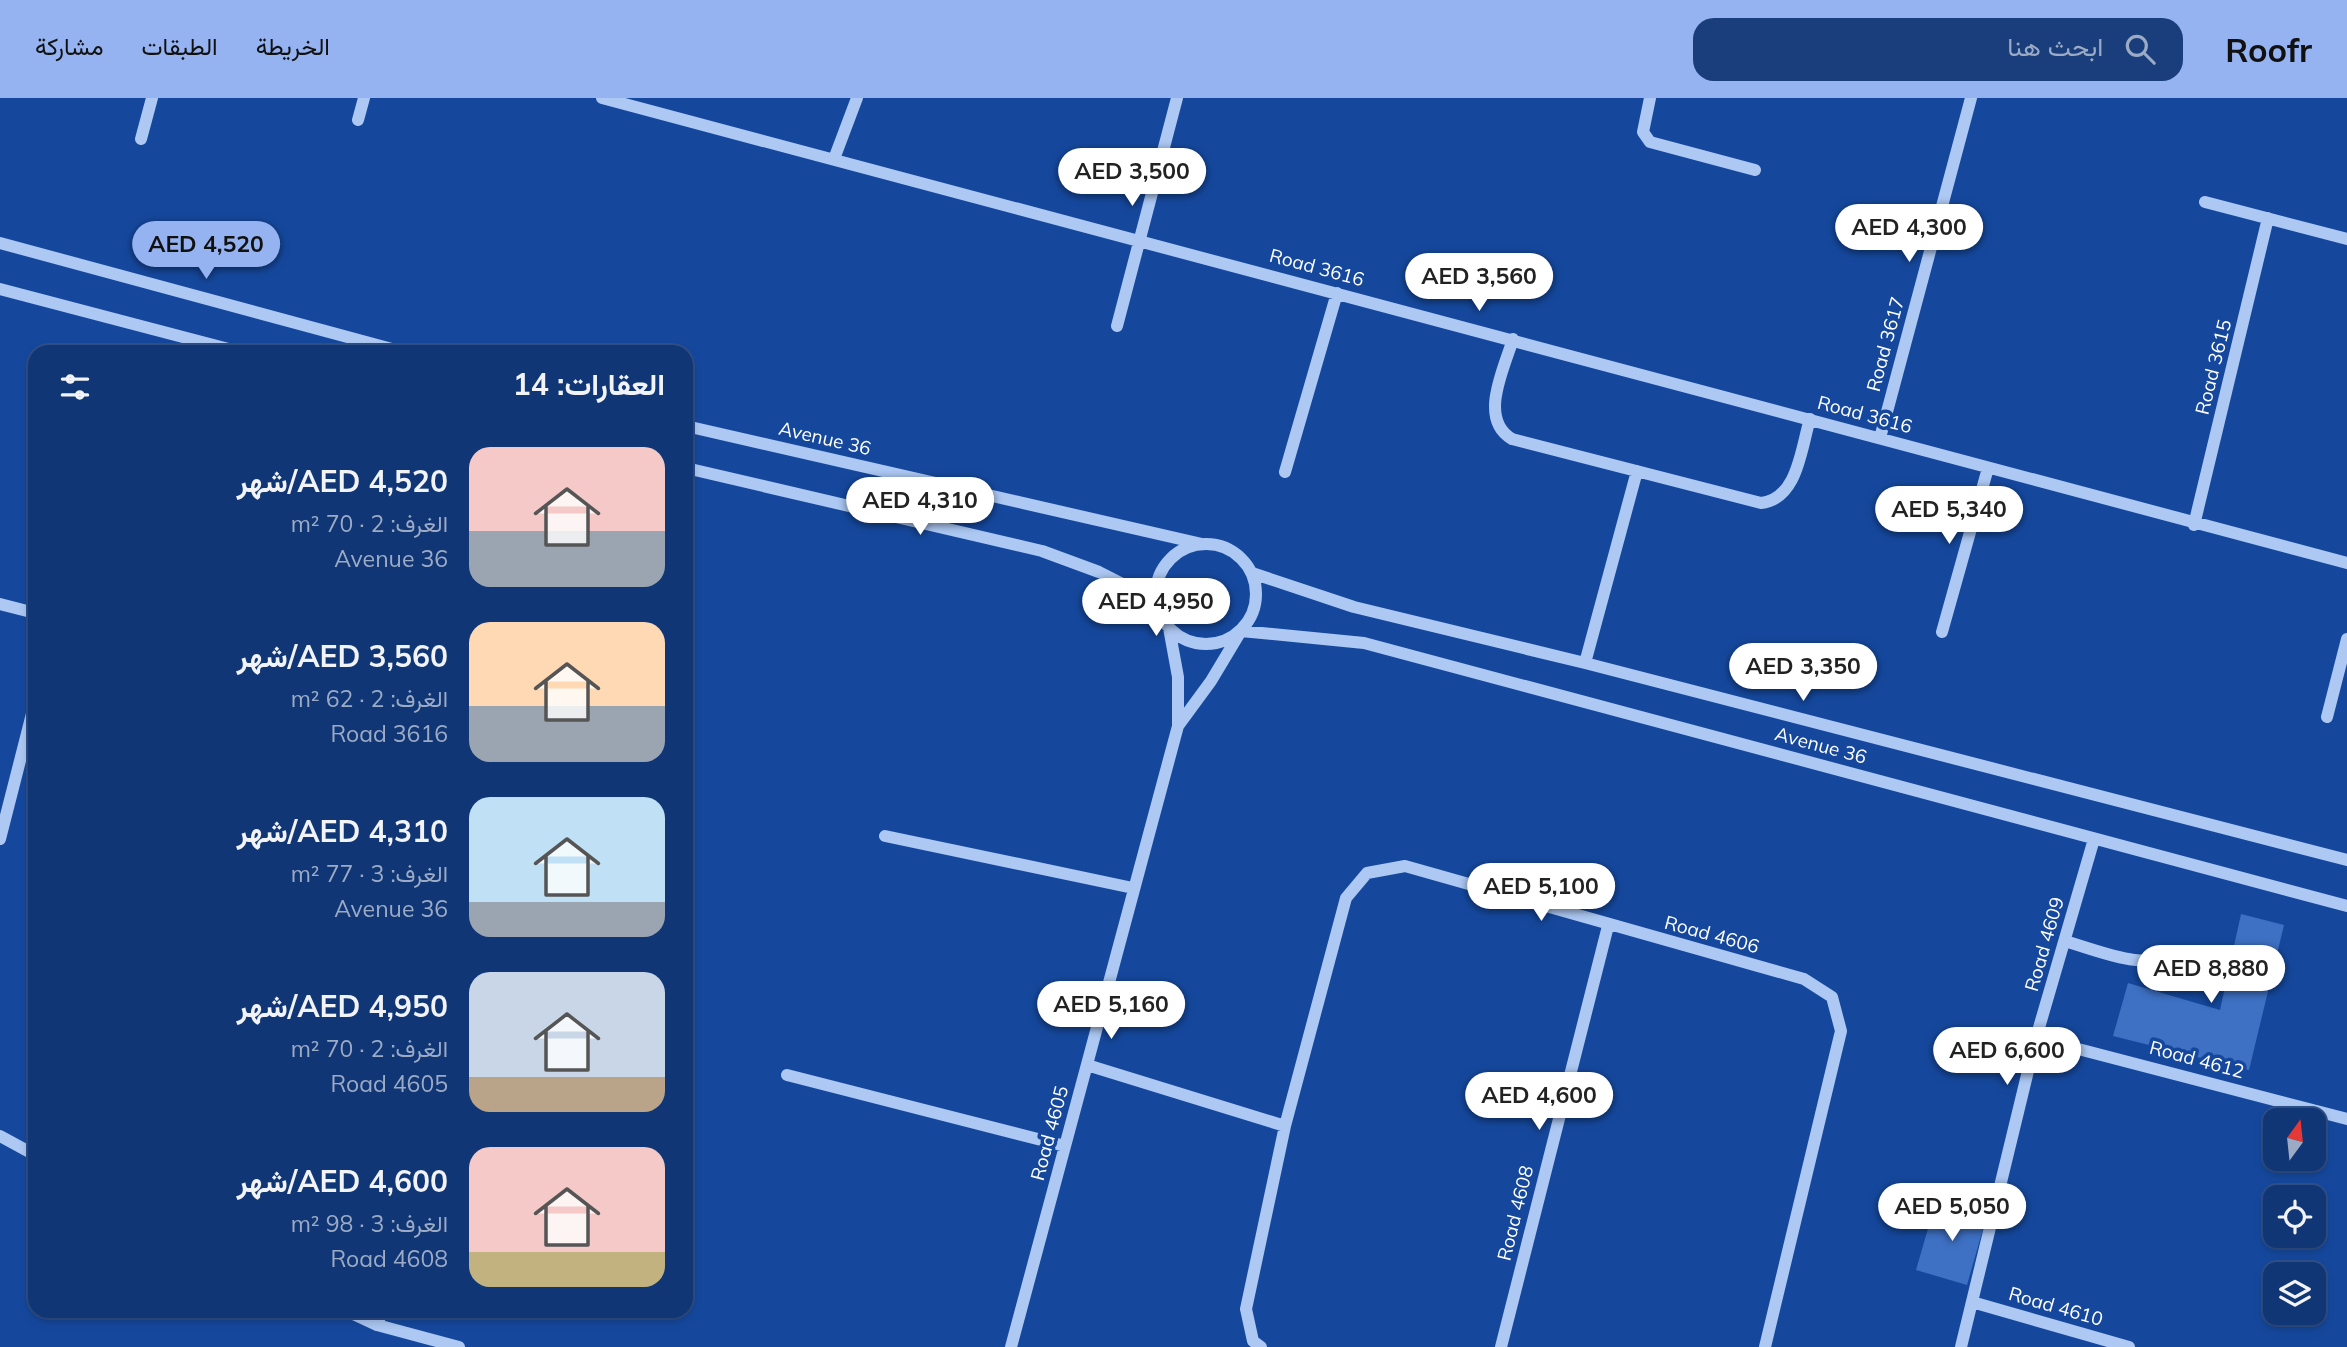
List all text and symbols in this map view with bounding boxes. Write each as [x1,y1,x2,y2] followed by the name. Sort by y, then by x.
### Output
[1693,18,2183,81] search box
[2225,29,2312,70] text: Roofr
[2007,30,2103,63] text: ابحث هنا
[2121,30,2159,68] icon: search
[35,31,103,61] text: مشاركة
[141,31,218,61] text: الطبقات
[256,31,330,61] text: الخريطة
[1052,148,1212,208] pin: AED 3,500
[1074,156,1190,185] text: AED 3,500
[1829,204,1989,264] pin: AED 4,300
[1851,212,1967,241] text: AED 4,300
[126,222,286,281] pin: AED 4,520
[148,229,264,258] text: AED 4,520
[1267,243,1367,291] street label: Road 3616
[1399,254,1559,313] pin: AED 3,560
[1421,261,1537,290] text: AED 3,560
[1861,294,1909,394] street label: Road 3617
[2190,317,2236,417] street label: Road 3615
[513,365,665,403] text: العقارات: 14
[56,368,94,406] icon: filters
[1815,390,1915,438] street label: Road 3616
[777,416,873,460] street label: Avenue 36
[237,462,448,500] text: AED 4,520/شهر
[525,475,609,559] icon: home
[840,478,1000,537] pin: AED 4,310
[862,485,978,514] text: AED 4,310
[1869,486,2029,546] pin: AED 5,340
[1891,494,2007,523] text: AED 5,340
[291,509,448,538] text: الغرف: 2 · 70 m²
[334,544,448,573] text: Avenue 36
[1076,578,1236,638] pin: AED 4,950
[1098,586,1214,615] text: AED 4,950
[237,637,448,675] text: AED 3,560/شهر
[1723,644,1883,703] pin: AED 3,350
[525,650,609,734] icon: home
[1745,651,1861,680] text: AED 3,350
[291,684,448,713] text: الغرف: 2 · 62 m²
[330,719,448,748] text: Road 3616
[1773,721,1869,769] street label: Avenue 36
[237,812,448,850] text: AED 4,310/شهر
[525,825,609,909] icon: home
[291,859,448,888] text: الغرف: 3 · 77 m²
[1461,864,1621,923] pin: AED 5,100
[1483,871,1599,900] text: AED 5,100
[334,894,448,923] text: Avenue 36
[2019,894,2069,994] street label: Road 4609
[1662,910,1762,958] street label: Road 4606
[2131,946,2291,1005] pin: AED 8,880
[2153,953,2269,982] text: AED 8,880
[1031,982,1191,1041] pin: AED 5,160
[237,987,448,1025] text: AED 4,950/شهر
[1053,989,1169,1018] text: AED 5,160
[525,1000,609,1084] icon: home
[1927,1028,2087,1087] pin: AED 6,600
[291,1034,448,1063] text: الغرف: 2 · 70 m²
[1949,1035,2065,1064] text: AED 6,600
[2147,1035,2247,1083] street label: Road 4612
[330,1069,448,1098] text: Road 4605
[1459,1072,1619,1132] pin: AED 4,600
[1481,1080,1597,1109] text: AED 4,600
[1025,1083,1073,1183] street label: Road 4605
[2263,1108,2326,1171] north arrow
[2263,1108,2326,1325] map controls
[237,1162,448,1200] text: AED 4,600/شهر
[1492,1163,1538,1263] street label: Road 4608
[525,1175,609,1259] icon: home
[1872,1184,2032,1243] pin: AED 5,050
[2263,1185,2326,1248] button: locate
[1894,1191,2010,1220] text: AED 5,050
[291,1209,448,1238] text: الغرف: 3 · 98 m²
[330,1244,448,1273] text: Road 4608
[2263,1262,2326,1325] button: layers
[2006,1281,2106,1331] street label: Road 4610

